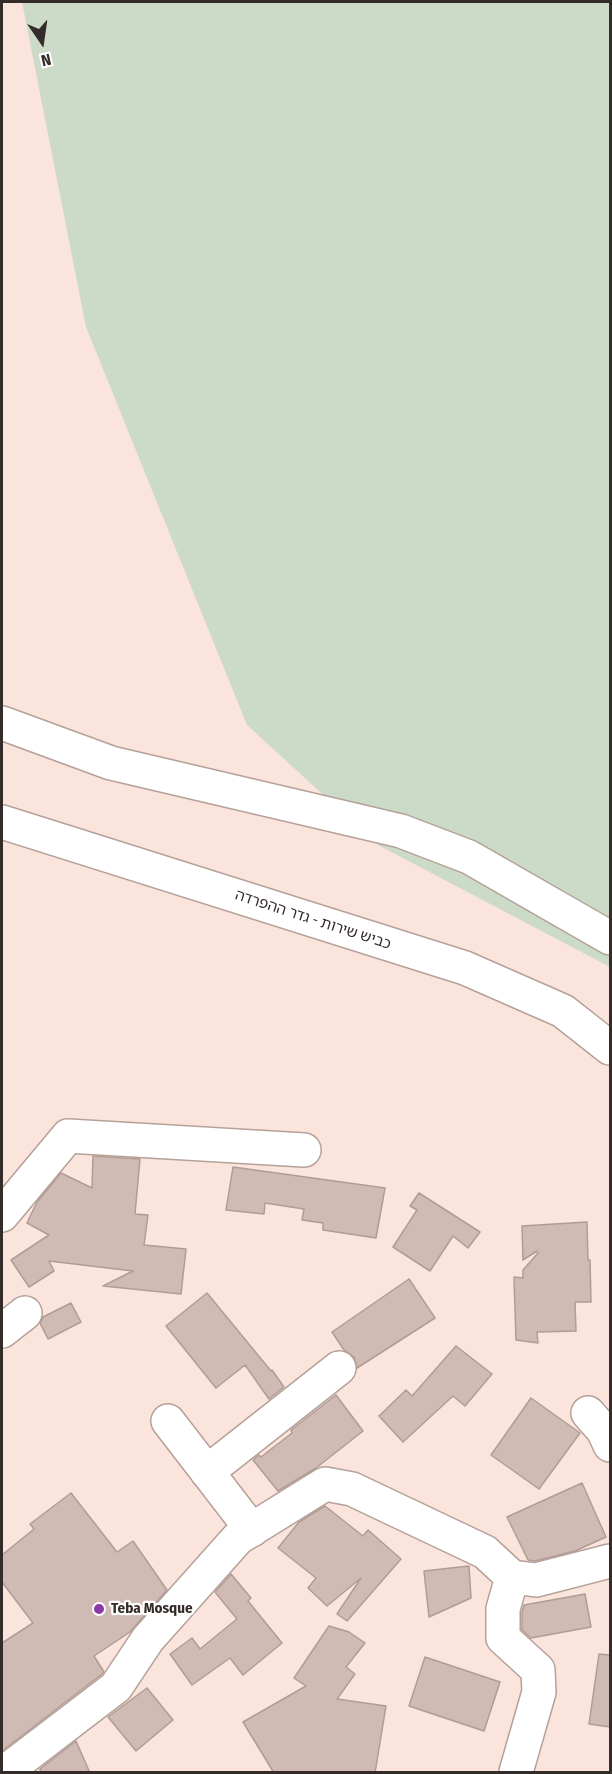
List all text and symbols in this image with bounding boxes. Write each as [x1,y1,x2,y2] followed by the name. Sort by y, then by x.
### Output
[12,12,72,72] north arrow
[39,50,53,70] text: N
[233,886,393,954] street label: כביש שירות - גדר ההפרדה
[111,1600,193,1618] place label: Teba Mosque
[92,1602,106,1616] marker: Teba Mosque

